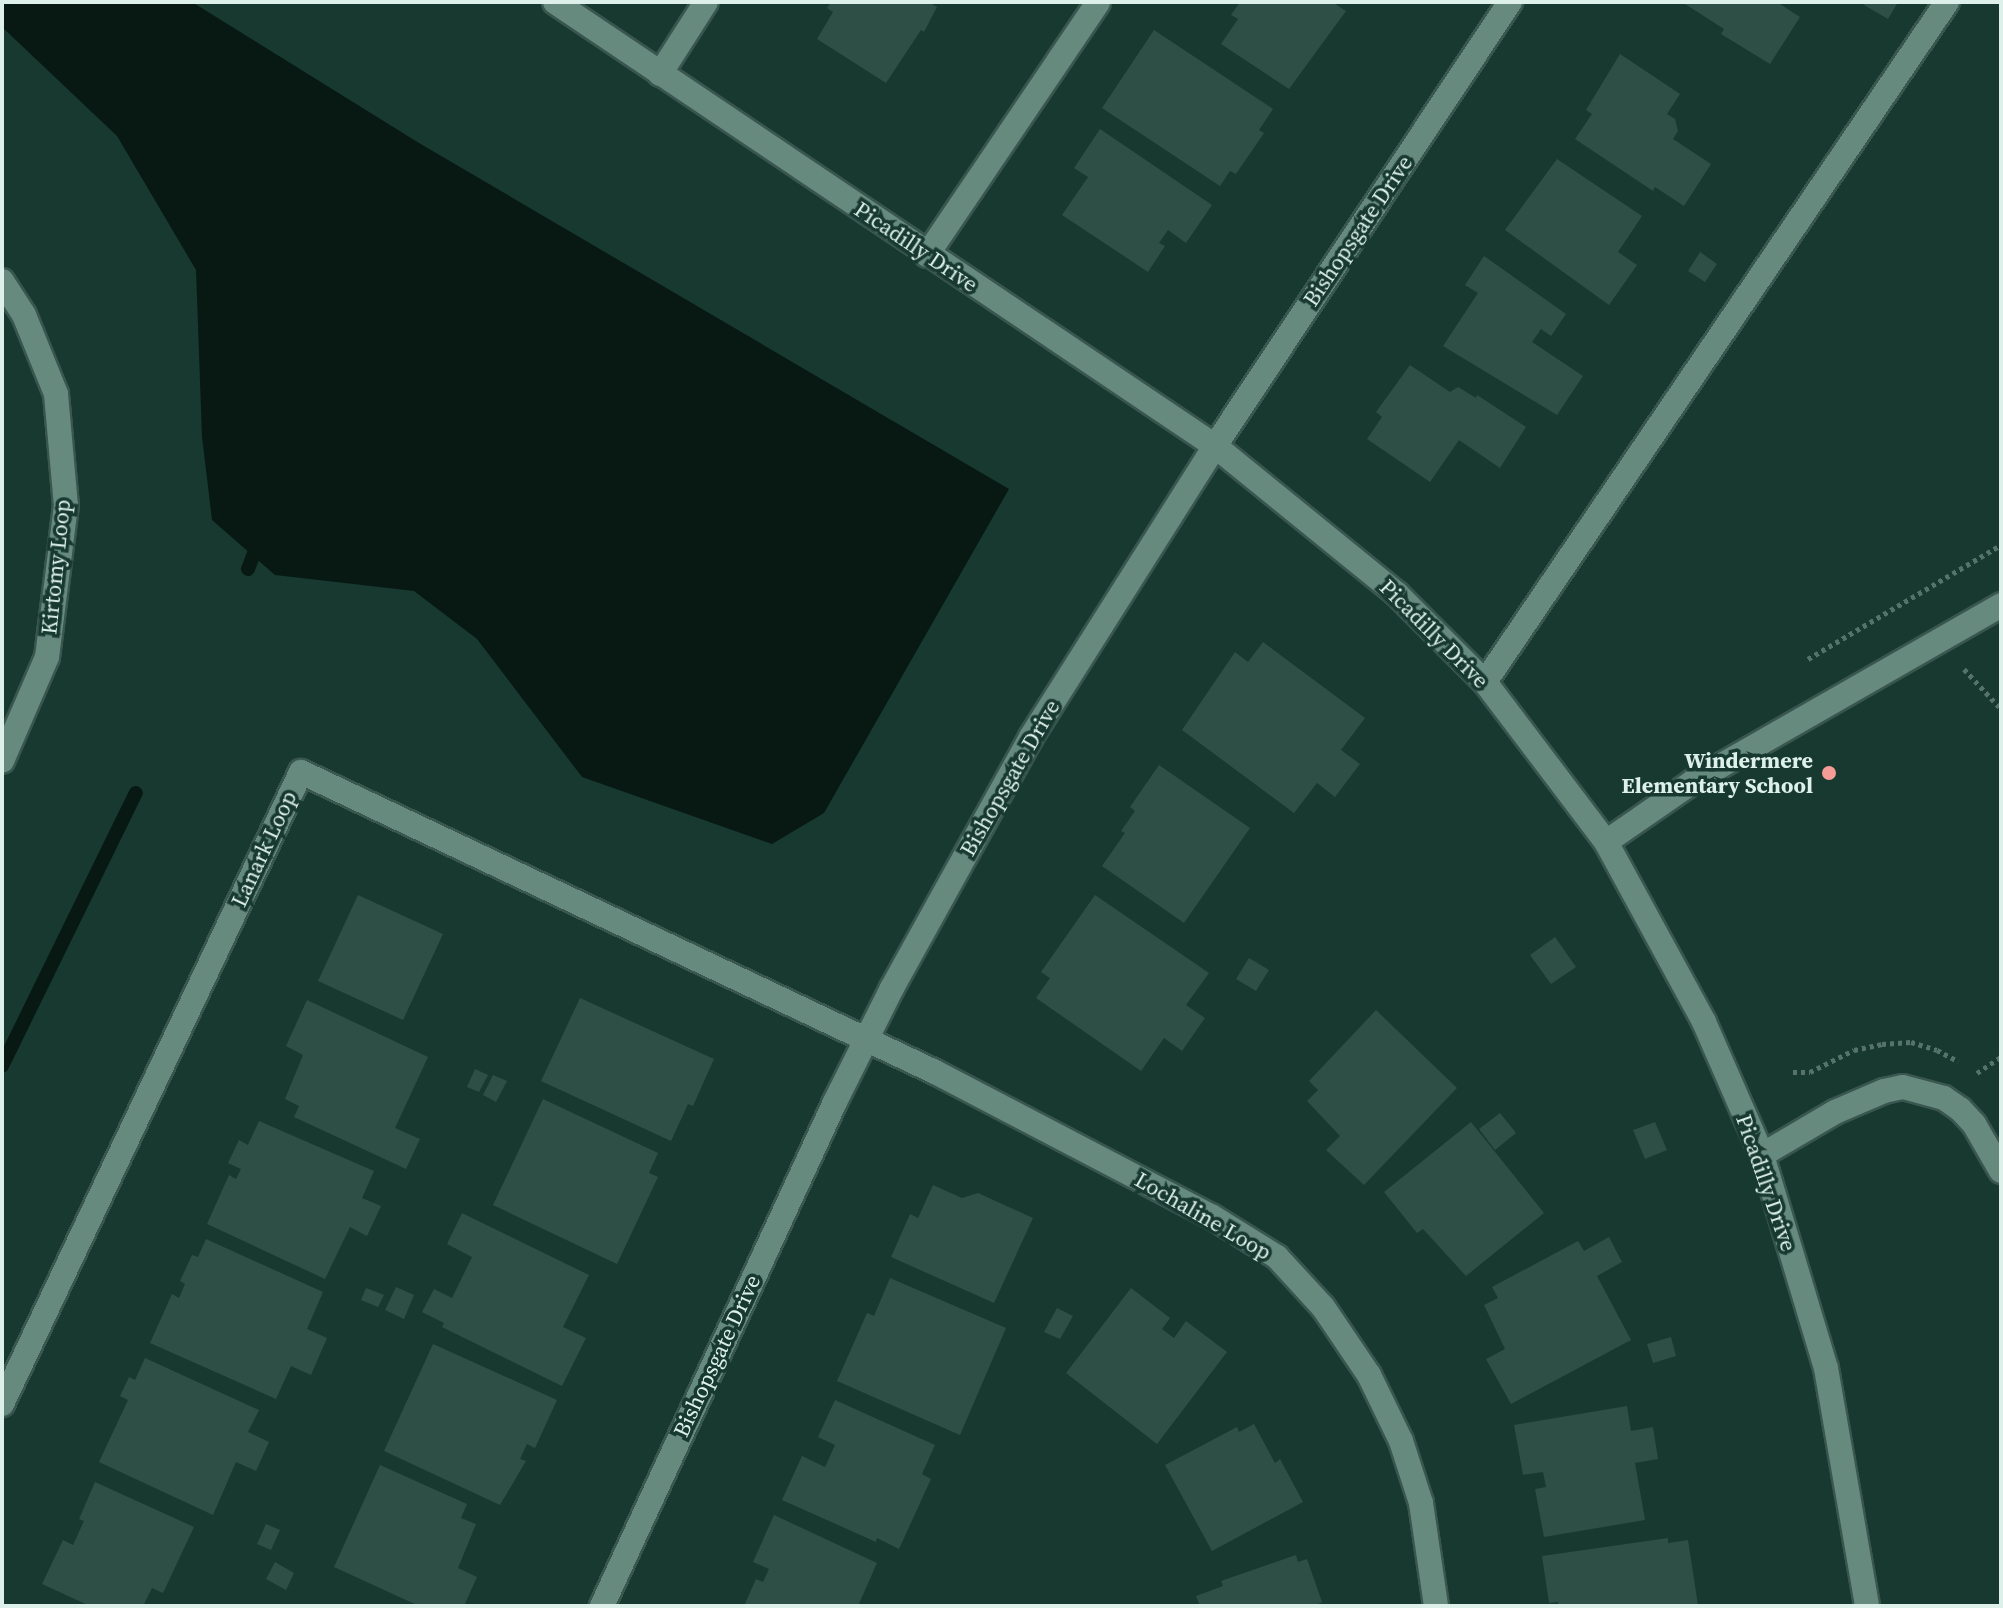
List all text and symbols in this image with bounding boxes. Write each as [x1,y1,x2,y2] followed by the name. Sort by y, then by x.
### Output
[1298,151,1418,311] street label: Bishopsgate Drive
[849,196,983,298] street label: Picadilly Drive
[36,498,76,636] street label: Kirtomy Loop
[1374,574,1494,694] street label: Picadilly Drive
[955,695,1065,861] street label: Bishopsgate Drive
[1622,747,1813,798] place label: Windermere Elementary School
[1820,764,1838,782] marker: Windermere Elementary School
[226,787,302,911] street label: Lanark Loop
[1730,1111,1802,1255] street label: Picadilly Drive
[1130,1166,1276,1266] street label: Lochaline Loop
[668,1271,766,1441] street label: Bishopsgate Drive

